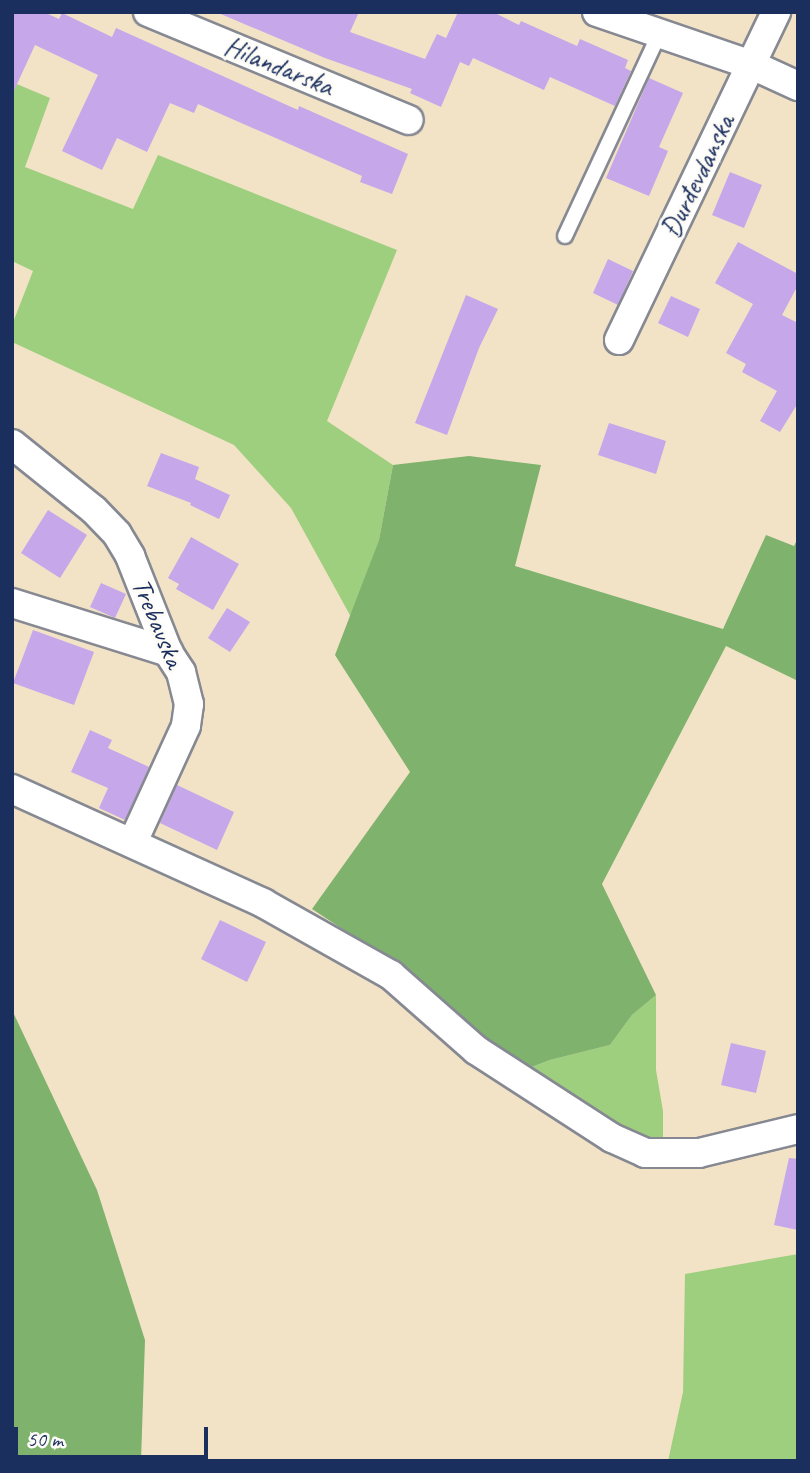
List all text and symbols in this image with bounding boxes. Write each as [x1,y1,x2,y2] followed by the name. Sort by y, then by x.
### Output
[220,29,338,103] street label: Hilandarska
[654,109,742,243] street label: Đurđevdanska
[124,573,192,673] street label: Trebavska
[18,1414,212,1458] scale bar
[27,1426,63,1452] text: 50 m

